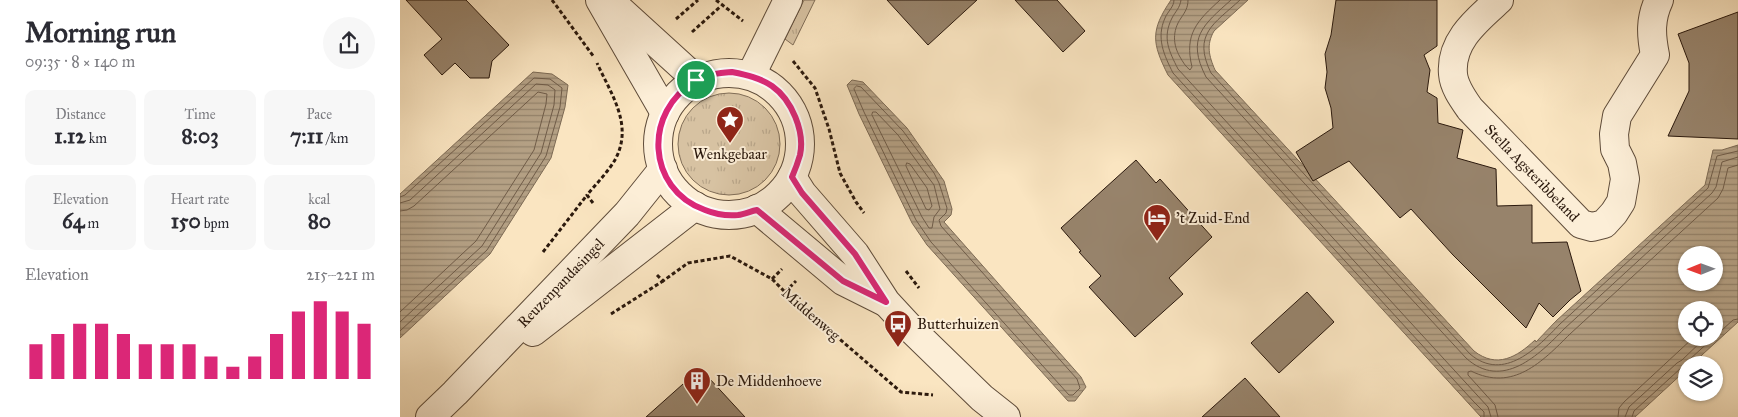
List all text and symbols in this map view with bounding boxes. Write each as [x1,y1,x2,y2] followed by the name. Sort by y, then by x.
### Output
[25,15,176,50] text: Morning run
[323,17,375,69] button: share
[25,52,135,71] text: 09:35 · 8 × 140 m
[675,59,717,101] pin
[682,66,710,94] icon: arrive
[715,105,745,144] place icon: Wenkgebaar
[56,106,106,123] text: Distance
[184,106,215,123] text: Time
[307,106,332,123] text: Pace
[1481,121,1583,226] street label: Stella Agsteribbeland
[54,123,86,149] text: 1.12
[181,123,219,149] text: 8:03
[290,123,323,149] text: 7:11
[86,130,107,147] text: km
[323,130,348,147] text: /km
[693,145,767,163] place label: Wenkgebaar
[53,191,108,208] text: Elevation
[171,191,229,208] text: Heart rate
[308,191,330,208] text: kcal
[1142,203,1172,242] hotel icon: 't Zuid-End
[62,208,85,234] text: 64
[171,208,201,234] text: 150
[308,208,331,234] text: 80
[1176,209,1250,227] place label: 't Zuid-End
[85,215,99,232] text: m
[201,215,229,232] text: bpm
[514,234,609,331] street label: Reuzenpandasingel
[1678,246,1722,291] north arrow
[1678,246,1723,401] map controls
[25,265,89,284] text: Elevation
[306,265,375,284] text: 215–221 m
[778,284,845,345] street label: Middenweg
[1678,301,1723,346] button: locate
[883,309,913,348] bus stop icon: Butterhuizen
[917,315,999,333] place label: Butterhuizen
[1678,356,1723,401] button: layers
[682,366,712,405] building icon: De Middenhoeve
[716,372,822,390] place label: De Middenhoeve

